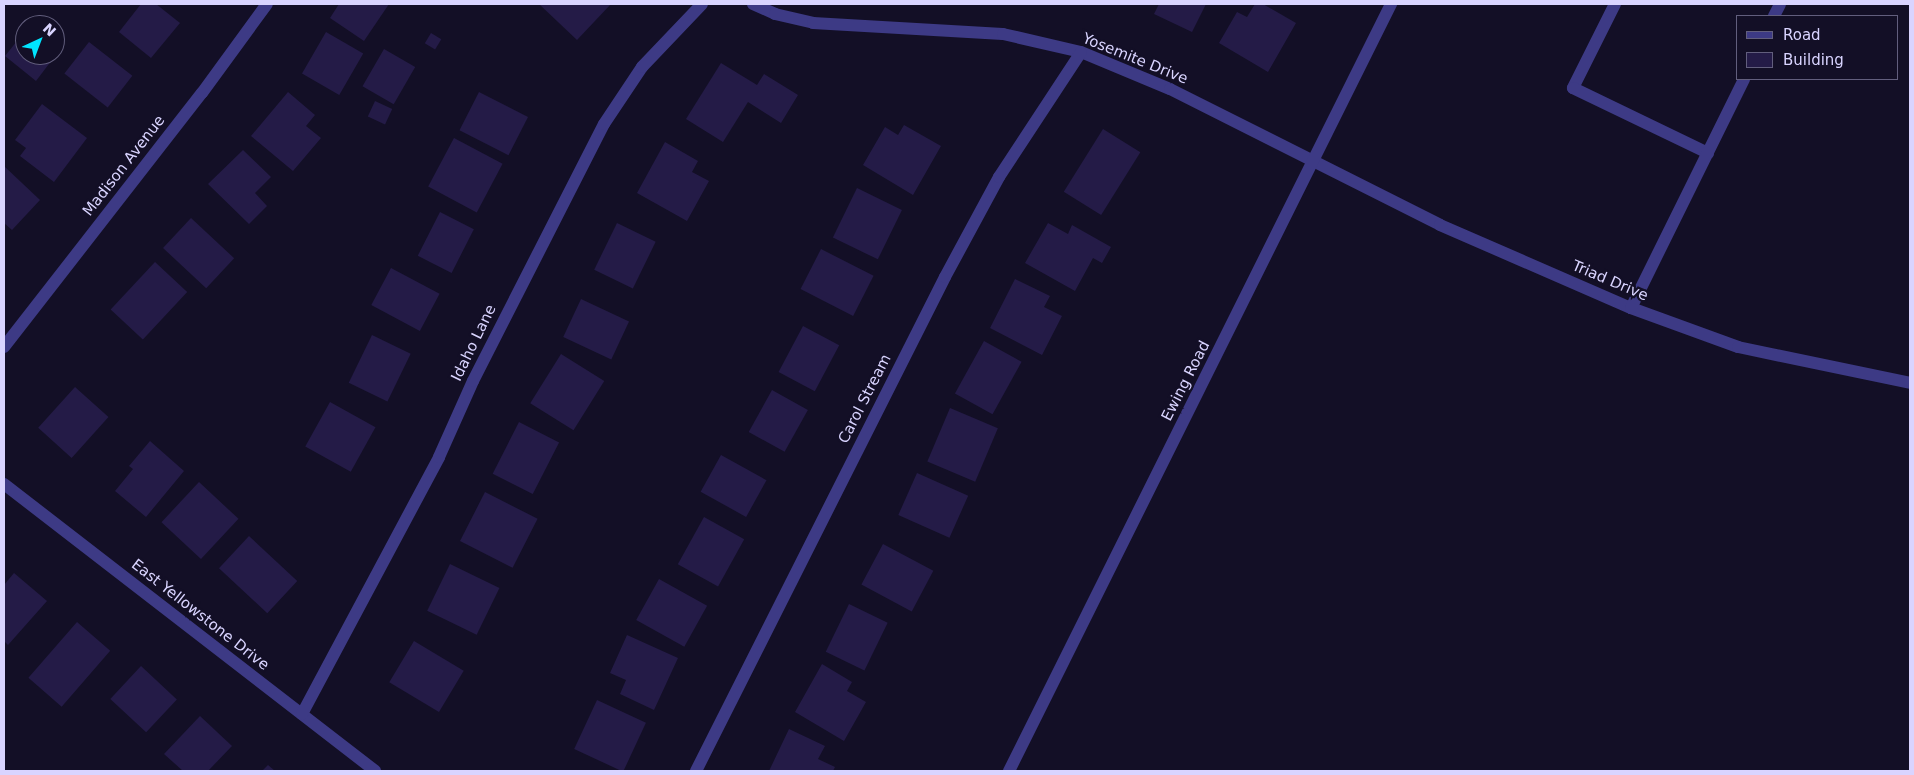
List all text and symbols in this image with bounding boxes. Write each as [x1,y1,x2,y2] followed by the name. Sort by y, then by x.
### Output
[15,15,65,65] north arrow
[1736,15,1899,80] legend
[40,20,59,40] text: N
[1783,26,1821,44] text: Road
[1080,30,1190,88] street label: Yosemite Drive
[1783,51,1844,69] text: Building
[79,112,169,220] street label: Madison Avenue
[1569,257,1651,305] street label: Triad Drive
[448,302,500,384] street label: Idaho Lane
[1158,338,1214,424] street label: Ewing Road
[835,351,895,447] street label: Carol Stream
[128,556,272,674] street label: East Yellowstone Drive

